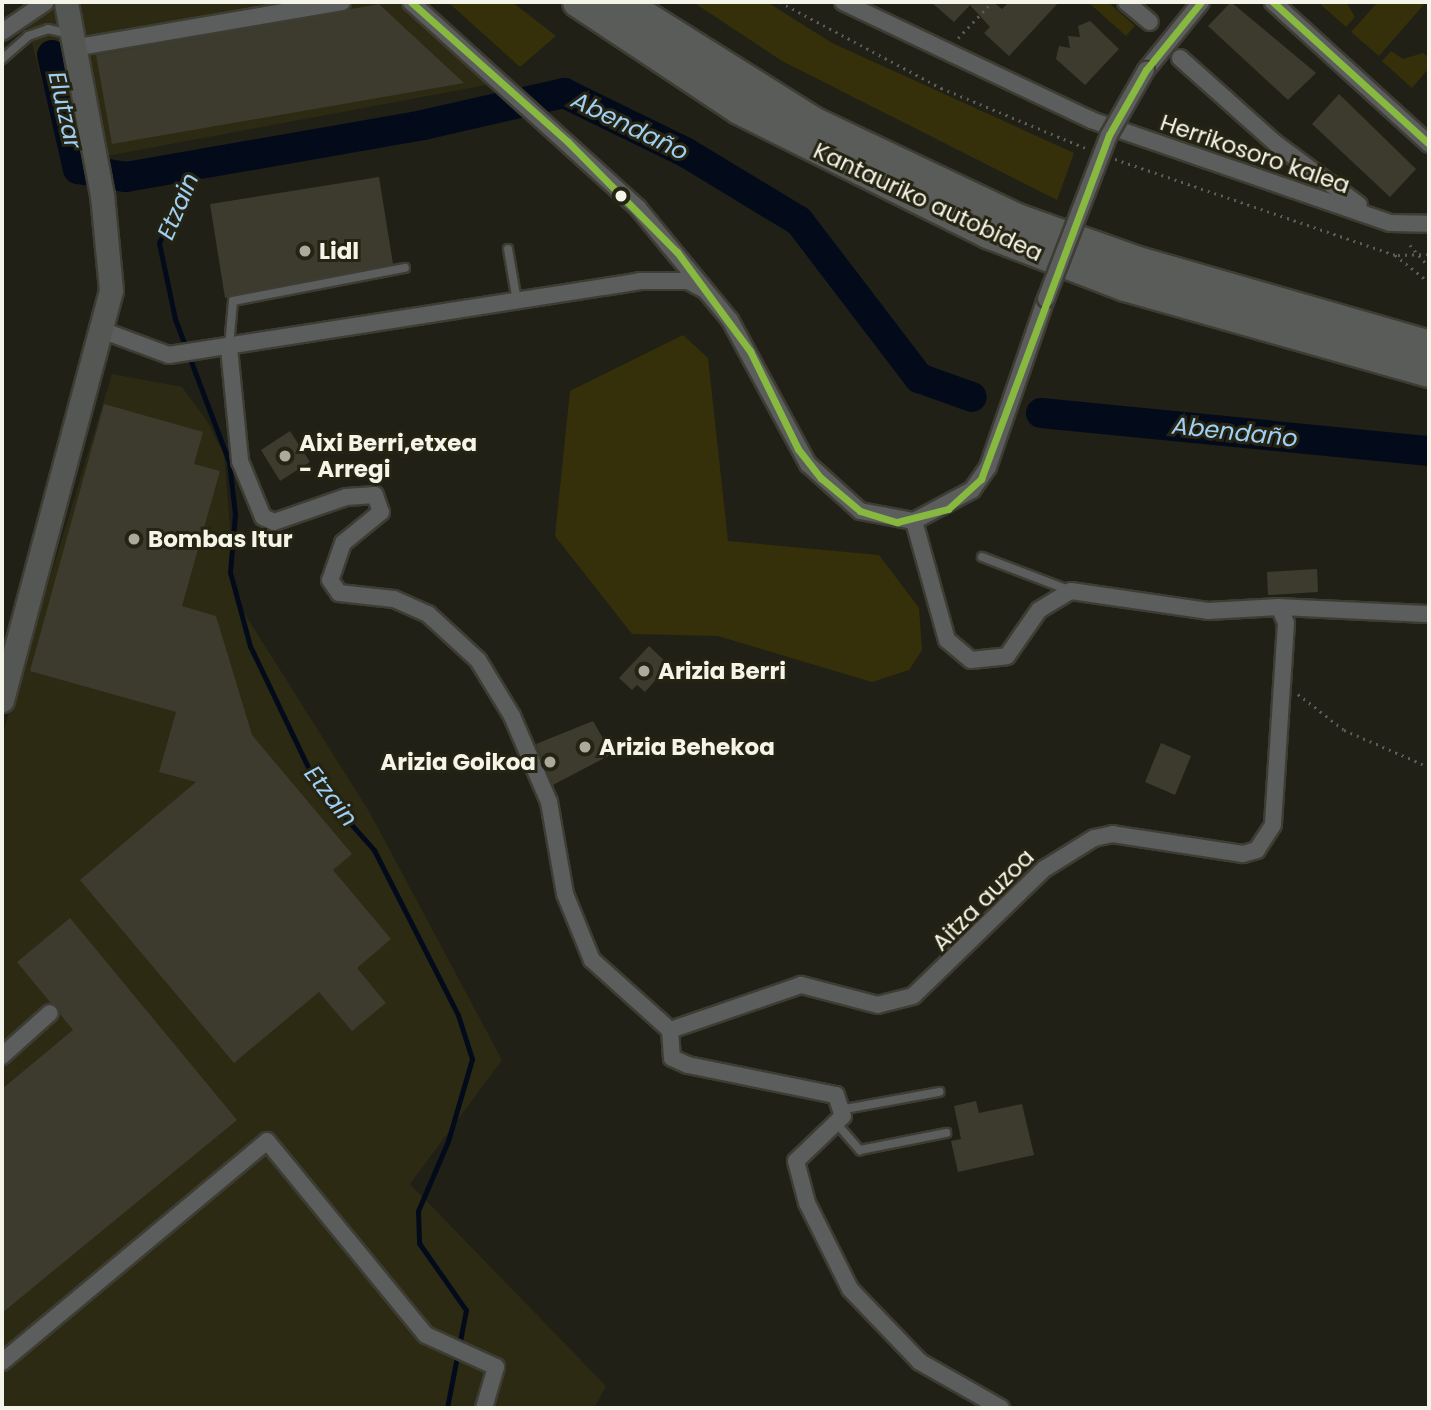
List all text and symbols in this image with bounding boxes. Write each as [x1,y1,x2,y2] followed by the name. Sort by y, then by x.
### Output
[42,69,88,151] water label: Elutzar
[567,85,693,167] water label: Abendaño
[1157,109,1353,199] street label: Herrikosoro kalea
[809,137,1047,267] street label: Kantauriko autobidea
[151,168,205,244] water label: Etzain
[614,189,628,203] unlabelled marker
[319,237,359,265] place label: Lidl
[297,243,313,259] marker: Lidl
[1171,411,1299,453] water label: Abendaño
[299,429,477,483] place label: Aixi Berri,etxea - Arregi
[277,448,293,464] marker: Aixi Berri,etxea - Arregi
[148,525,293,553] place label: Bombas Itur
[126,531,142,547] marker: Bombas Itur
[658,657,786,685] place label: Arizia Berri
[636,663,652,679] marker: Arizia Berri
[599,733,775,761] place label: Arizia Behekoa
[577,739,593,755] marker: Arizia Behekoa
[380,748,536,776] place label: Arizia Goikoa
[542,754,558,770] marker: Arizia Goikoa
[298,760,364,832] water label: Etzain
[926,843,1040,957] street label: Aitza auzoa

